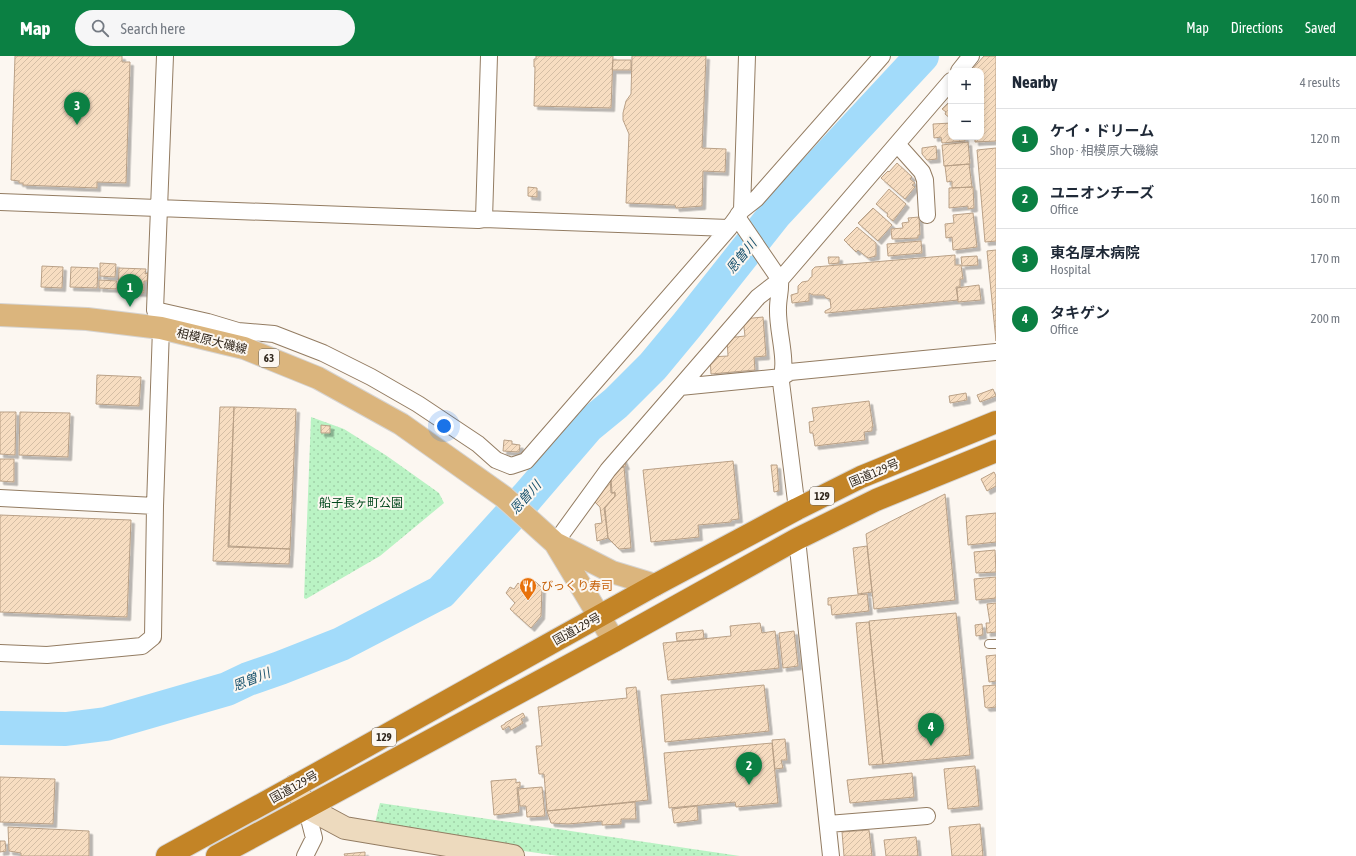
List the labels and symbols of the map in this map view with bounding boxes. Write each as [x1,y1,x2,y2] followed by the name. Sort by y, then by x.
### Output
[64,92,90,125] pin: 3
[723,235,761,276] water label: 恩曽川
[117,274,143,307] pin: 1
[175,325,249,357] street label: 相模原大磯線
[259,349,279,367] road number: 63
[434,416,454,436] your location
[847,456,901,490] street label: 国道129号
[507,476,545,517] water label: 恩曽川
[810,487,834,505] road number: 129
[319,496,403,510] park label: 船子長ヶ町公園
[518,576,538,601] restaurant icon: びっくり寿司
[541,579,613,593] place label: びっくり寿司
[550,610,604,648] street label: 国道129号
[230,664,274,694] water label: 恩曽川
[918,713,944,746] pin: 4
[372,728,396,746] road number: 129
[736,752,762,785] pin: 2
[267,768,321,806] street label: 国道129号

